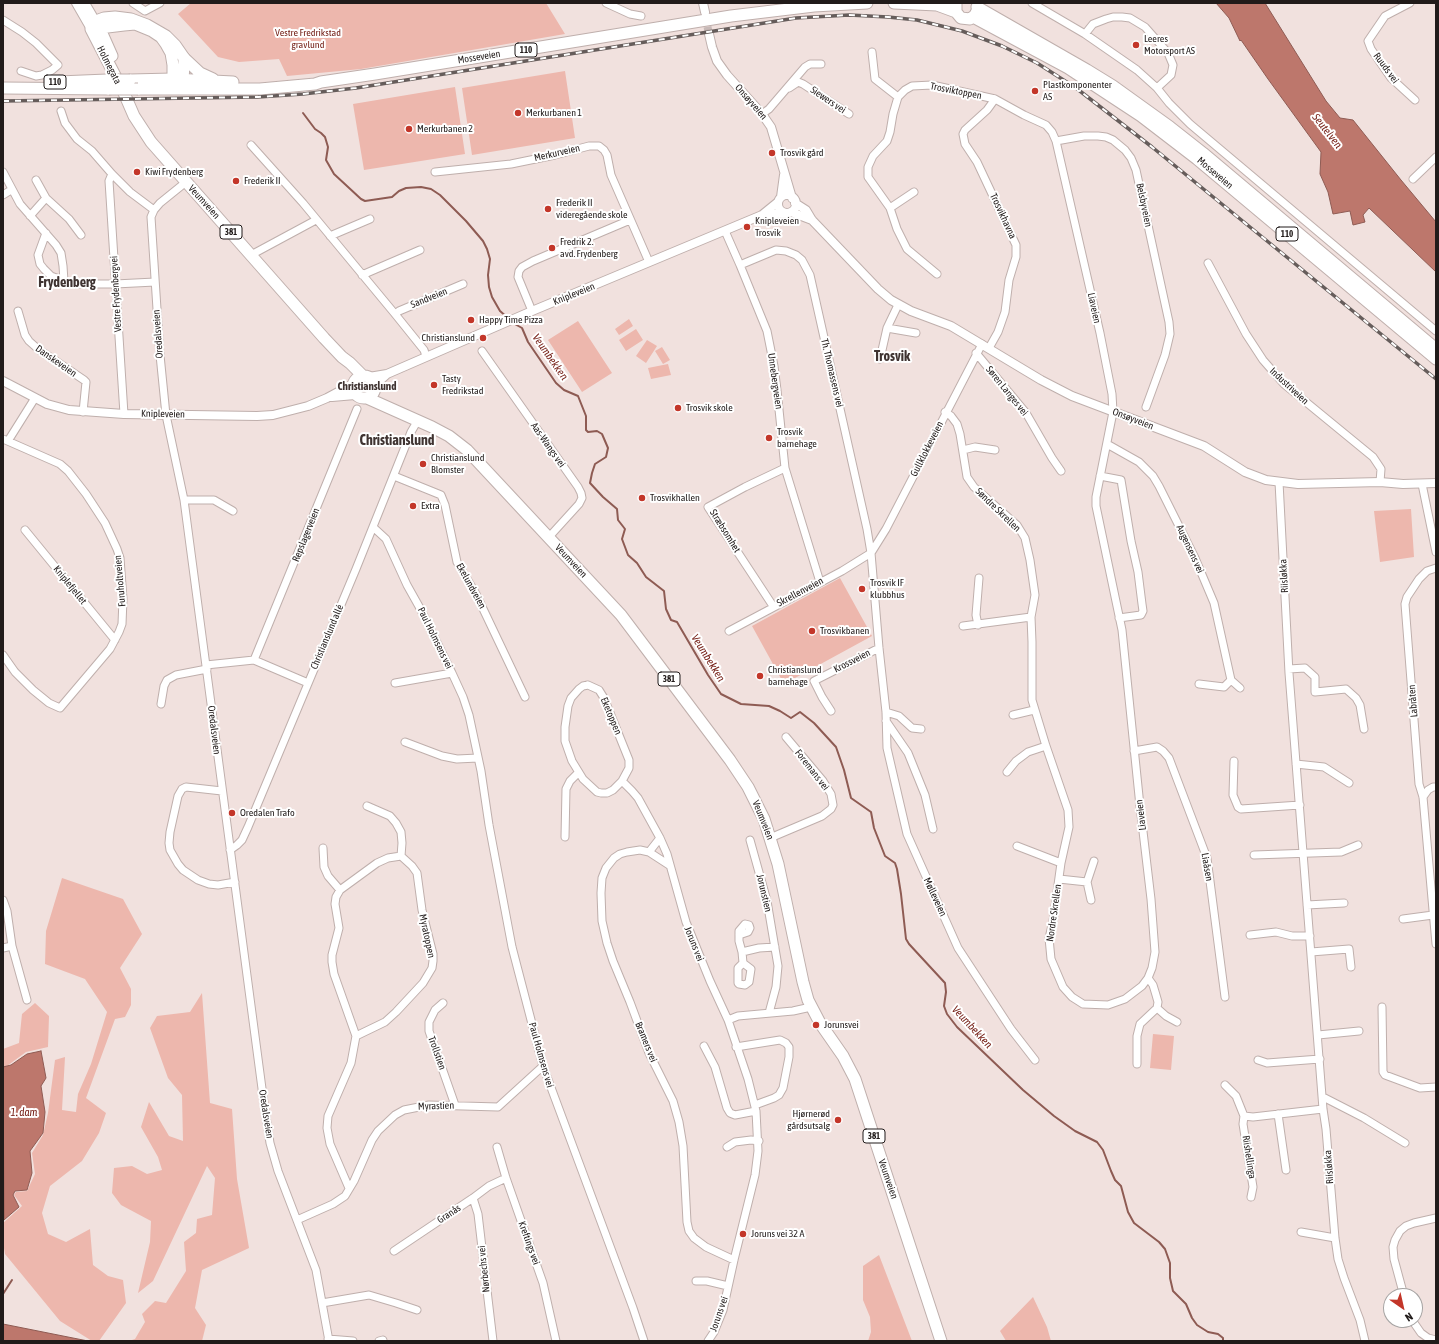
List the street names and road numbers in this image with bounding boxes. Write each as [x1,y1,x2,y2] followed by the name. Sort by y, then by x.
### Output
[515,43,537,57] road number: 110
[94,44,124,86] street label: Holmegata
[457,48,501,66] street label: Mosseveien
[1371,50,1401,86] street label: Ruuds vei
[44,75,66,89] road number: 110
[929,80,983,102] street label: Trosviktoppen
[732,82,770,122] street label: Onsøyveien
[808,84,848,116] street label: Siewers vei
[533,142,581,164] street label: Merkurveien
[1195,155,1235,191] street label: Mosseveien
[1134,182,1154,228] street label: Belsbyveien
[186,183,222,221] street label: Veumveien
[987,191,1019,241] street label: Trosvikhavna
[220,225,242,239] road number: 381
[1276,227,1298,241] road number: 110
[108,256,124,332] street label: Vestre Frydenbergvei
[551,280,597,308] street label: Knipleveien
[409,285,449,311] street label: Sandveien
[1085,292,1103,324] street label: Liaveien
[150,309,166,359] street label: Oredalsveien
[818,338,846,408] street label: Th. Thomassens vei
[33,342,79,380] street label: Danskeveien
[765,352,785,410] street label: Unnebergveien
[983,364,1031,418] street label: Søren Langes vei
[1267,365,1311,407] street label: Industriveien
[1111,406,1155,432] street label: Onsøyveien
[141,408,185,420] street label: Knipleveien
[908,419,946,479] street label: Gullklokkeveien
[528,420,568,470] street label: Aas-Wangs vei
[973,486,1023,534] street label: Søndre Skrellen
[290,506,322,564] street label: Repslagerveien
[707,507,743,555] street label: Stræbsomhet
[1174,523,1206,575] street label: Augensens vei
[552,542,590,580] street label: Veumveien
[112,555,128,607] street label: Furuholtveien
[1277,559,1291,593] street label: Riisløkka
[454,561,488,611] street label: Ekelundveien
[51,563,89,607] street label: Kniplefjellet
[775,575,825,609] street label: Skrellenveien
[308,603,346,671] street label: Christianslund allé
[415,605,455,671] street label: Paul Holmsens vei
[832,647,872,675] street label: Krossveien
[658,672,680,686] road number: 381
[1406,684,1420,718] street label: Labråten
[598,696,624,736] street label: Eketoppen
[205,705,223,755] street label: Oredalsveien
[792,747,832,793] street label: Foremans vei
[750,799,776,841] street label: Veumveien
[1133,799,1149,831] street label: Liaveien
[1199,852,1215,882] street label: Liaåsen
[754,873,774,913] street label: Jorunstien
[921,876,949,918] street label: Mølleveien
[1044,884,1064,942] street label: Nordre Skrellen
[416,913,438,959] street label: Myratoppen
[682,925,706,963] street label: Joruns vei
[632,1020,660,1064] street label: Bramers vei
[526,1021,556,1089] street label: Paul Holmsens vei
[425,1035,449,1071] street label: Trollstien
[256,1089,276,1139] street label: Oredalsveien
[418,1099,454,1113] street label: Myrastien
[863,1129,885,1143] road number: 381
[1240,1134,1258,1180] street label: Riishellinga
[1322,1150,1336,1184] street label: Riisløkka
[876,1157,900,1201] street label: Veumveien
[435,1202,463,1226] street label: Granås
[516,1220,542,1266] street label: Kreftings vei
[476,1245,492,1293] street label: Nørbechs vei
[707,1295,731,1333] street label: Joruns vei

